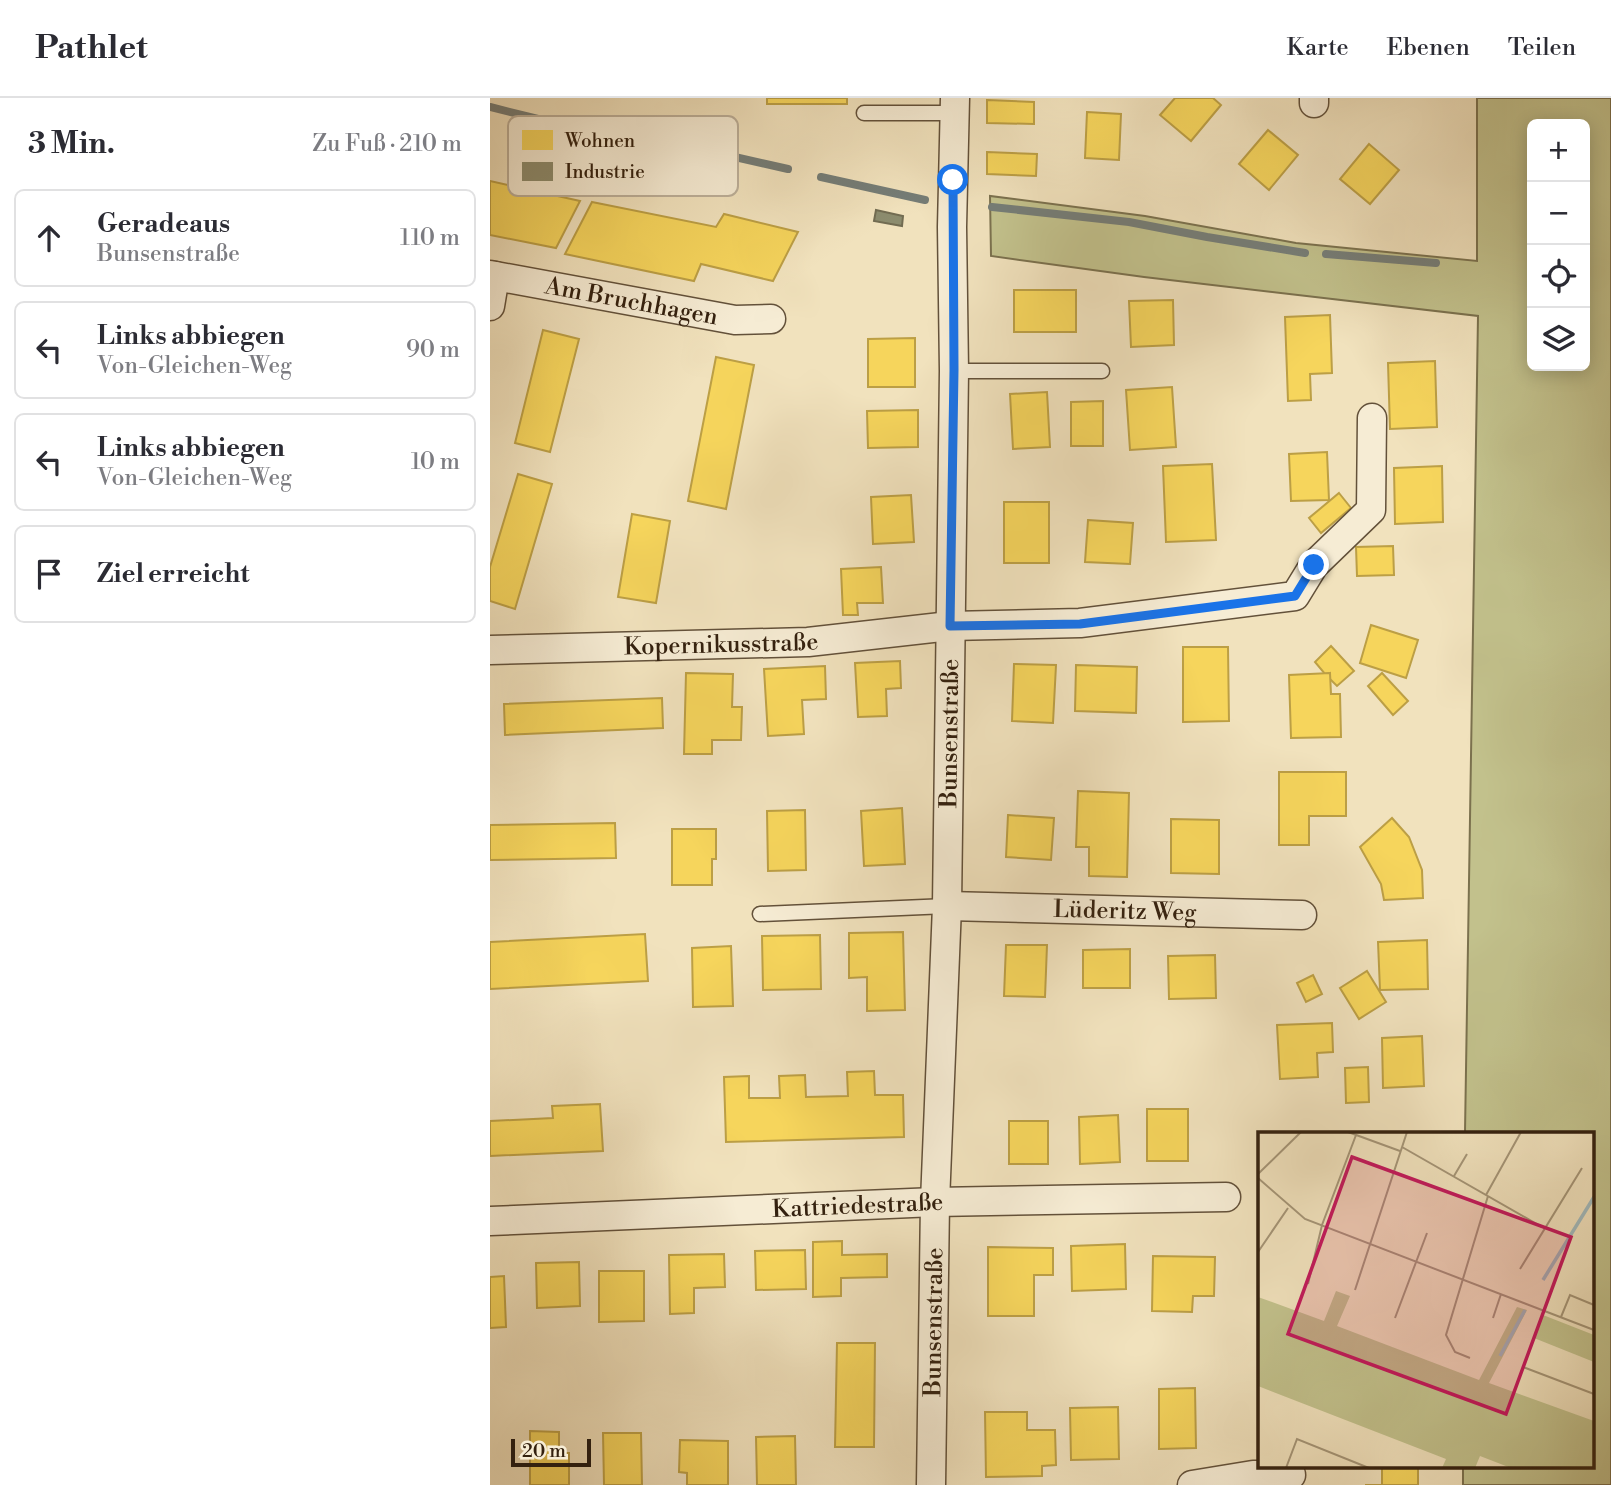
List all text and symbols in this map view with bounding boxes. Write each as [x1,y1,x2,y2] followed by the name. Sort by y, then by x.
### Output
[35,28,148,69] text: Pathlet
[1287,33,1349,63] text: Karte
[1387,33,1470,63] text: Ebenen
[1508,33,1576,63] text: Teilen
[508,116,738,196] legend
[1527,119,1590,371] map controls
[1527,119,1590,182] button: +
[28,125,115,163] text: 3 Min.
[564,129,635,153] text: Wohnen
[312,130,462,158] text: Zu Fuß · 210 m
[565,160,645,184] text: Industrie
[937,164,968,195] route start
[1527,182,1590,245] button: −
[97,208,230,240] text: Geradeaus
[30,219,68,257] icon: ahead
[400,224,460,252] text: 110 m
[97,240,240,268] text: Bunsenstraße
[1527,245,1590,308] button: locate
[542,271,720,333] street label: Am Bruchhagen
[1527,308,1590,371] button: layers
[97,320,285,352] text: Links abbiegen
[30,331,68,369] icon: left
[406,336,460,364] text: 90 m
[97,352,292,380] text: Von-Gleichen-Weg
[97,432,285,464] text: Links abbiegen
[30,443,68,481] icon: left
[411,448,460,476] text: 10 m
[97,464,292,492] text: Von-Gleichen-Weg
[1298,549,1329,580] route end
[30,555,68,593] icon: arrive
[97,558,249,590] text: Ziel erreicht
[623,627,820,663] street label: Kopernikusstraße
[934,659,966,809] street label: Bunsenstraße
[1053,895,1198,928] street label: Lüderitz Weg
[1258,1132,1594,1468] inset map
[771,1188,944,1225] street label: Kattriedestraße
[918,1247,950,1398] street label: Bunsenstraße
[511,1436,592,1468] scale bar
[522,1439,566,1463] text: 20 m

